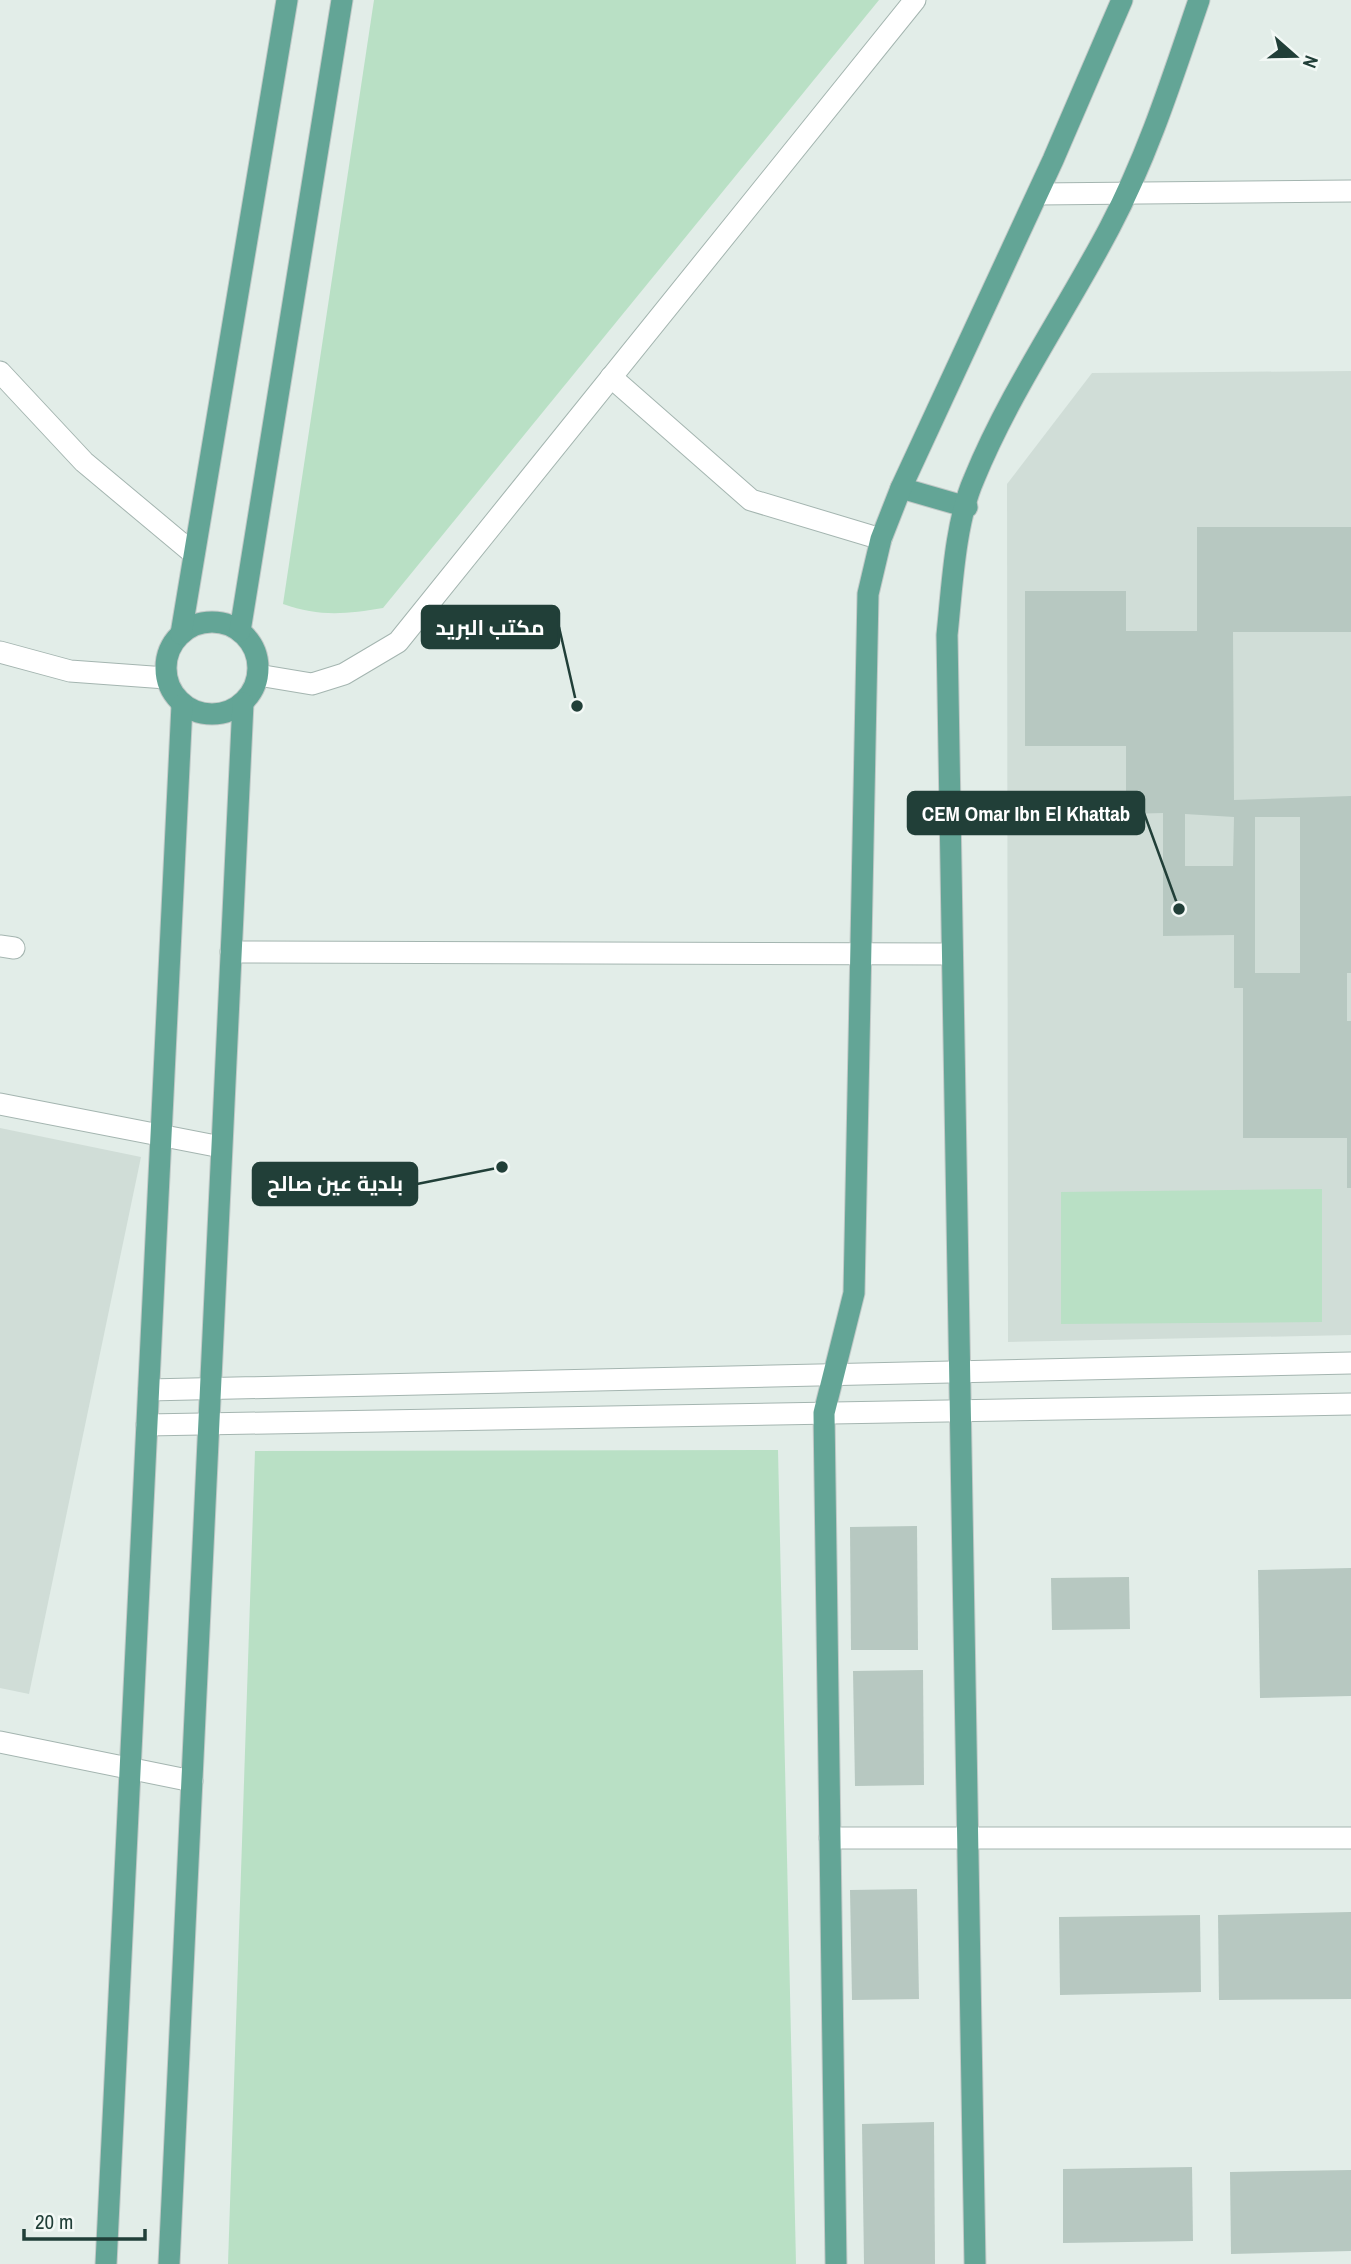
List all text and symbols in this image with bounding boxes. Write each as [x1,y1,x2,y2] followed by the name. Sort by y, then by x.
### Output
[1260,21,1330,91] north arrow
[1297,52,1325,72] text: N
[422,606,559,648] callout: مكتب البريد
[435,613,545,642] text: مكتب البريد
[908,792,1144,834] callout: CEM Omar Ibn El Khattab
[922,799,1130,828] text: CEM Omar Ibn El Khattab
[253,1163,417,1205] callout: بلدية عين صالح
[267,1169,403,1198] text: بلدية عين صالح
[24,2198,145,2242] scale bar
[35,2207,73,2236] text: 20 m

